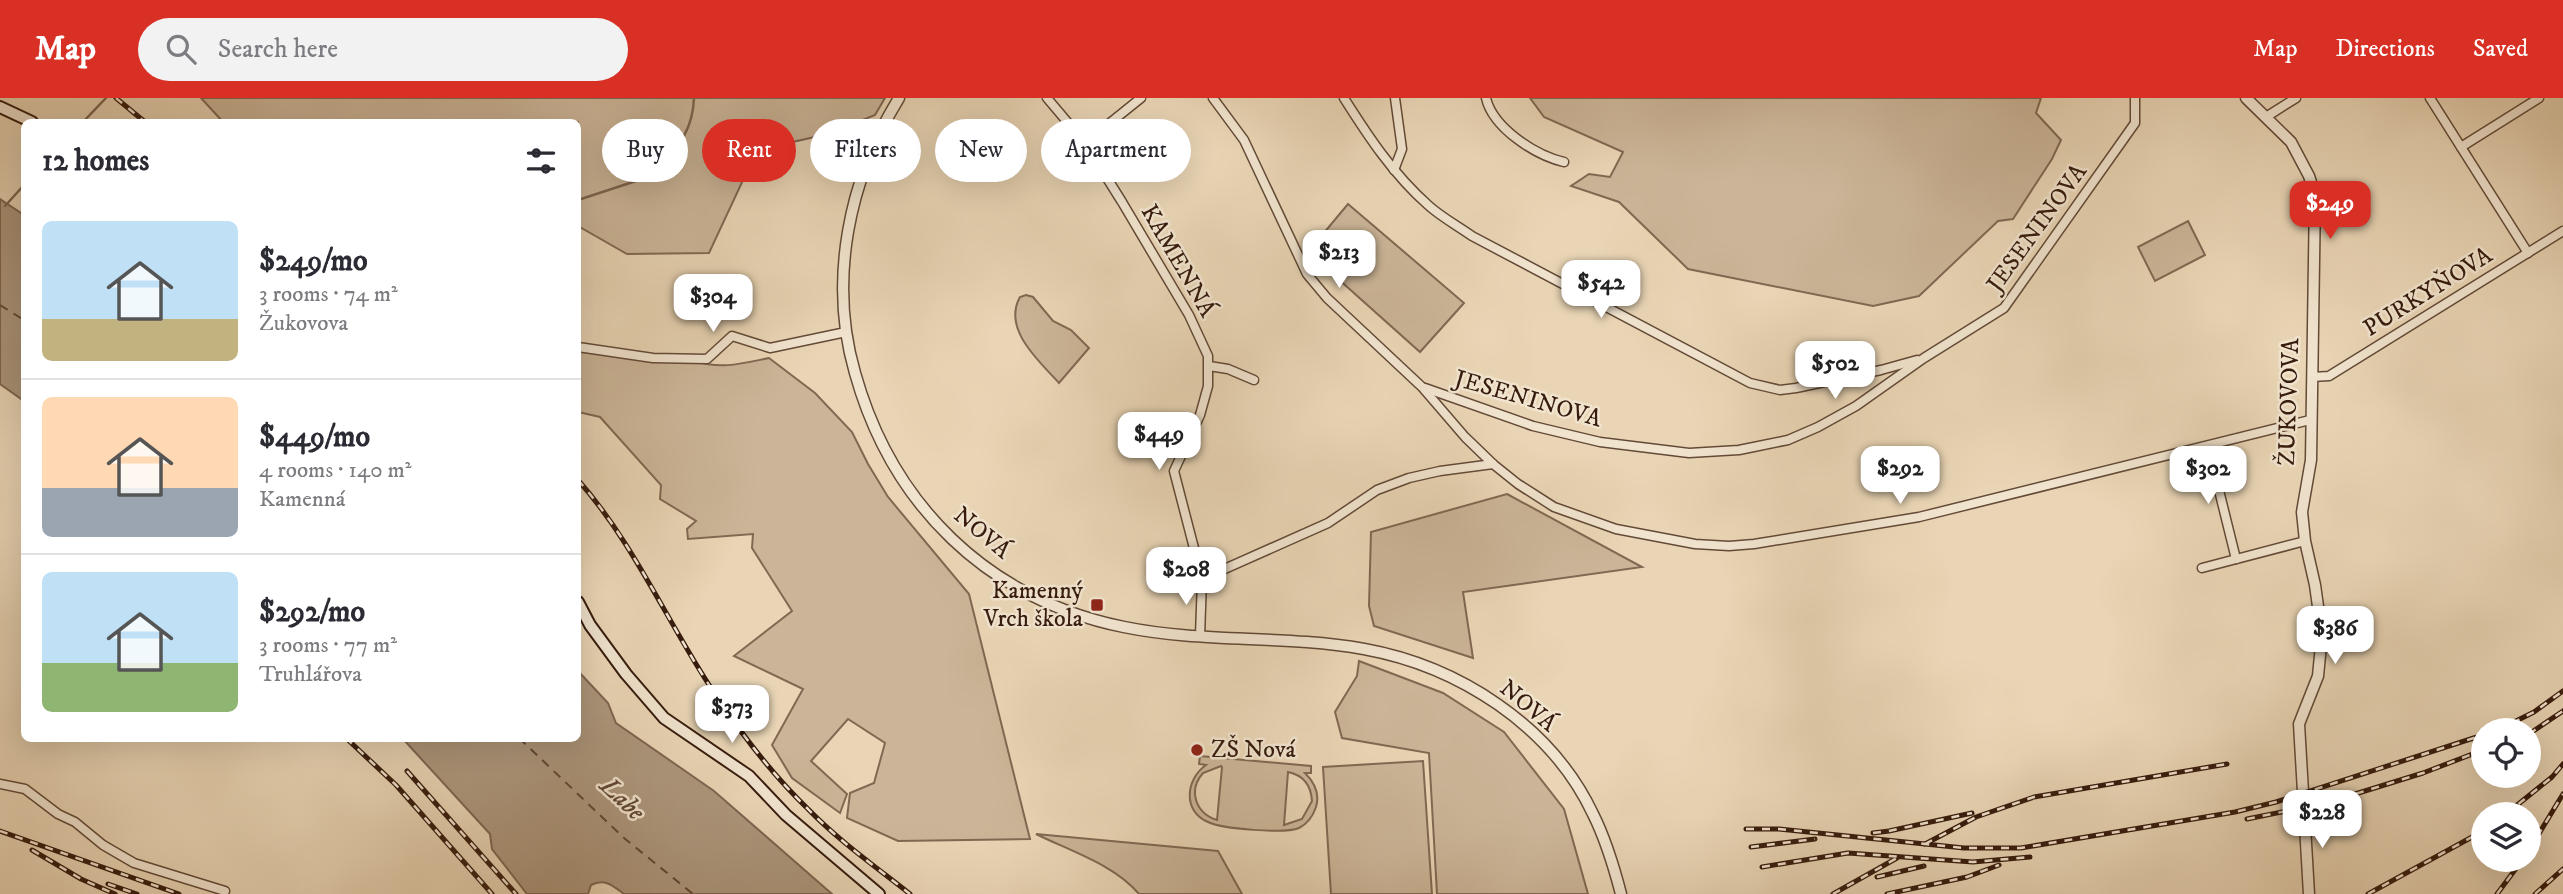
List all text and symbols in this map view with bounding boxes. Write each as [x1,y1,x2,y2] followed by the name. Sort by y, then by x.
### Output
[138,18,628,81] search box
[35,29,96,70] text: Map
[162,30,200,68] icon: search
[218,33,338,66] text: Search here
[2253,34,2298,64] text: Map
[2336,34,2435,64] text: Directions
[2473,34,2528,64] text: Saved
[602,119,688,182] chip: Buy
[702,119,796,182] chip: Rent
[810,119,921,182] chip: Filters
[935,119,1027,182] chip: New
[1041,119,1191,182] chip: Apartment
[522,142,560,180] icon: filters
[42,143,149,180] text: 12 homes
[1979,157,2094,300] street label: JESENINOVA
[2289,181,2371,241] pin: $249
[2306,189,2354,218] text: $249
[1134,199,1224,323] street label: KAMENNÁ
[1298,230,1380,290] pin: $213
[1319,238,1359,267] text: $213
[2357,239,2499,344] street label: PURKYŇOVA
[259,243,368,280] text: $249/mo
[98,249,182,333] icon: home
[1560,260,1642,320] pin: $542
[1577,268,1625,297] text: $542
[672,274,754,334] pin: $304
[259,280,398,309] text: 3 rooms · 74 m²
[690,282,736,311] text: $304
[259,309,348,338] text: Žukovova
[2271,337,2306,466] street label: ŽUKOVOVA
[1794,342,1876,401] pin: $502
[1811,349,1859,378] text: $502
[1449,363,1606,434] street label: JESENINOVA
[1118,412,1200,472] pin: $449
[259,419,370,456] text: $449/mo
[1134,420,1184,449] text: $449
[98,425,182,509] icon: home
[1859,446,1941,506] pin: $292
[2167,446,2249,506] pin: $302
[1877,454,1923,483] text: $292
[2186,454,2230,483] text: $302
[259,456,412,485] text: 4 rooms · 140 m²
[259,485,345,514] text: Kamenná
[947,500,1018,566] street label: NOVÁ
[1145,547,1227,607] pin: $208
[1162,555,1210,584] text: $208
[983,576,1084,634] place label: Kamenný Vrch škola
[259,594,365,631] text: $292/mo
[1089,597,1105,613] marker: Kamenný Vrch škola
[98,600,182,684] icon: home
[2294,606,2376,666] pin: $386
[2313,614,2357,643] text: $386
[259,631,397,660] text: 3 rooms · 77 m²
[259,660,362,689] text: Truhlářova
[1493,673,1564,739] street label: NOVÁ
[691,686,773,745] pin: $373
[711,693,753,722] text: $373
[2471,718,2541,872] map controls
[2471,718,2541,788] button: locate
[1211,734,1297,765] place label: ZŠ Nová
[1189,742,1205,758] marker: ZŠ Nová
[591,769,652,829] water label: Labe
[2281,790,2363,850] pin: $228
[2299,798,2345,827] text: $228
[2471,802,2541,872] button: layers

